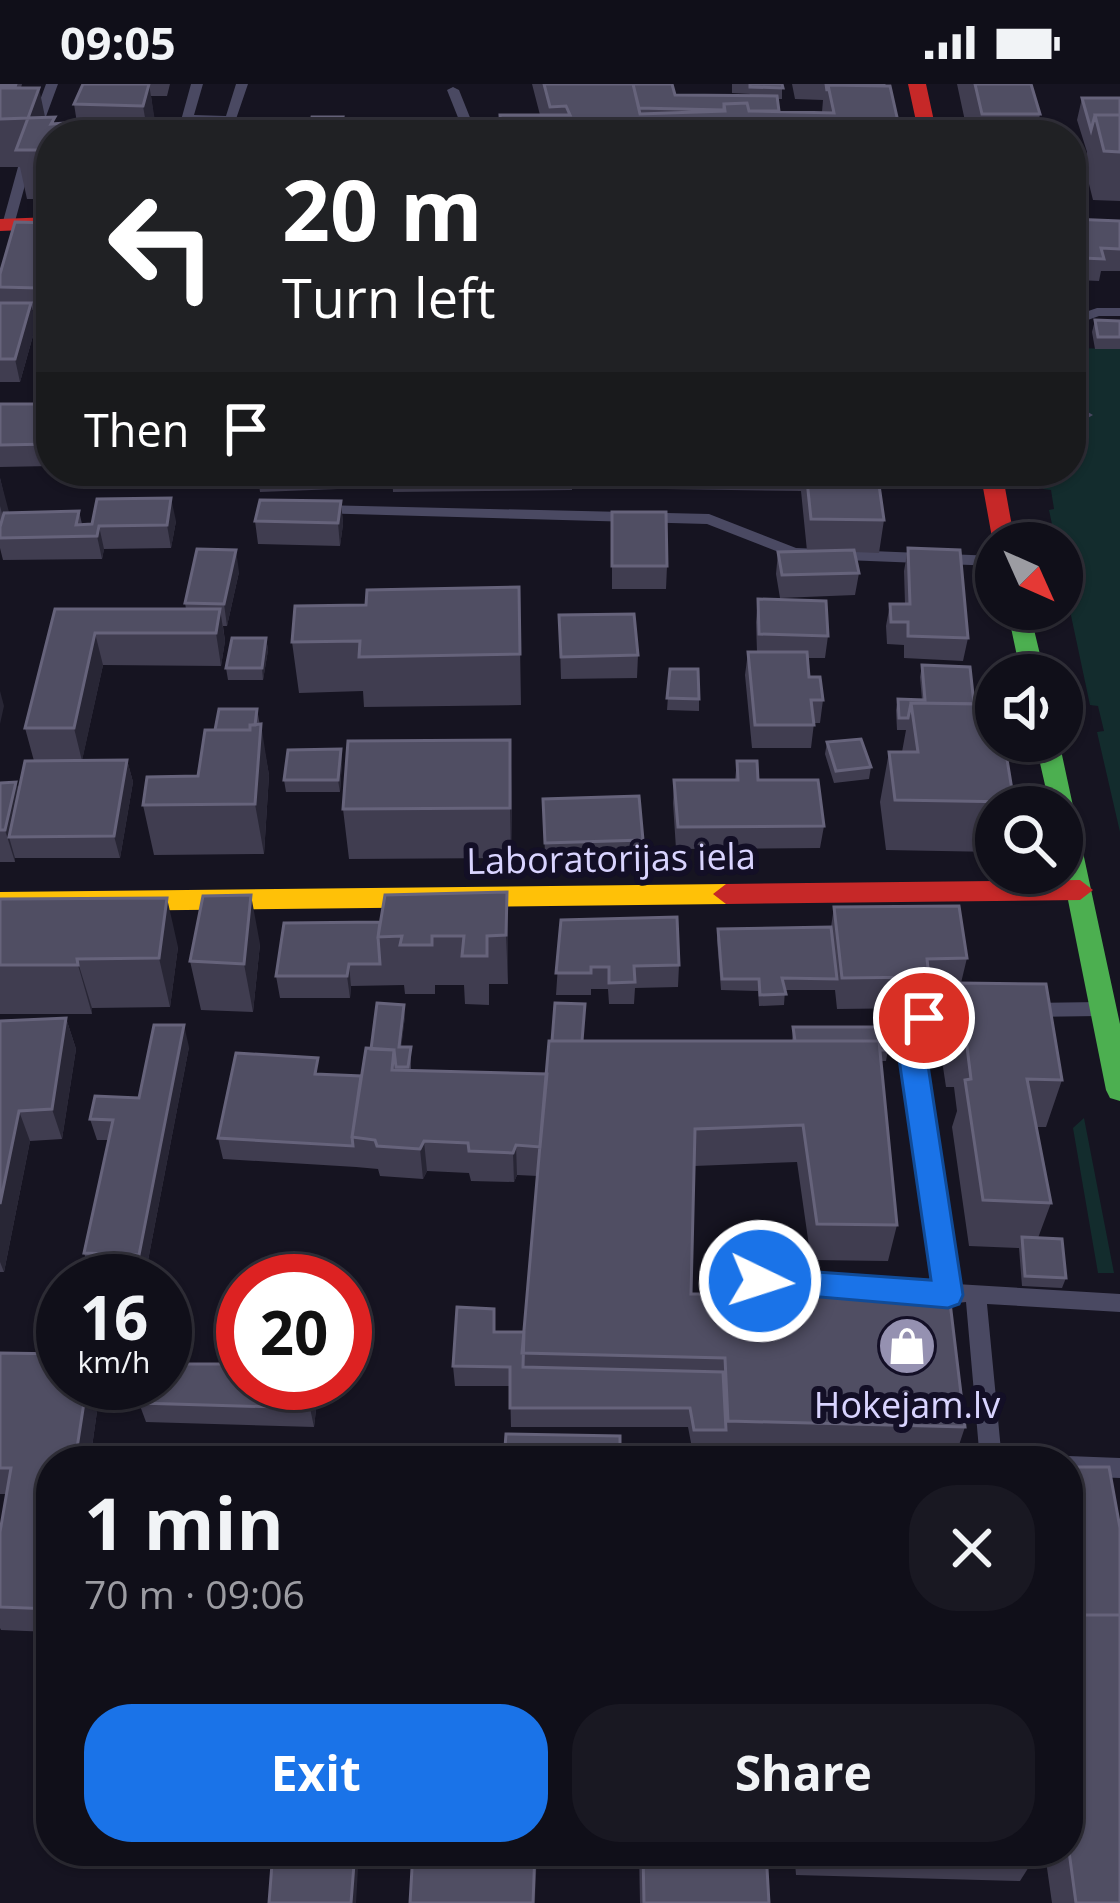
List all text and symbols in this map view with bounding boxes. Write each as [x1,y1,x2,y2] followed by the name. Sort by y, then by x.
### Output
[60,12,176,73] text: 09:05
[282,151,482,266] text: 20 m
[84,168,240,324] icon: left
[282,260,495,334] text: Turn left
[213,396,279,462] icon: arrive
[84,399,189,460] text: Then
[975,522,1083,630] north arrow
[975,522,1083,894] map controls
[975,654,1083,762] button: sound
[975,786,1083,894] button: search
[466,831,756,885] street label: Laboratorijas iela
[873,967,975,1069] pin
[891,985,957,1051] icon: arrive
[697,1218,823,1344] position arrow
[216,1254,372,1410] speed limit sign: 20
[80,1276,148,1358] text: 16
[876,1315,938,1377] shop icon: Hokejam.lv
[78,1341,150,1382] text: km/h
[814,1380,1000,1429] place label: Hokejam.lv
[84,1473,284,1571] text: 1 min
[909,1485,1035,1611] button: close
[84,1567,305,1620] text: 70 m · 09:06
[84,1704,548,1842] button: Exit
[572,1704,1035,1842] button: Share

